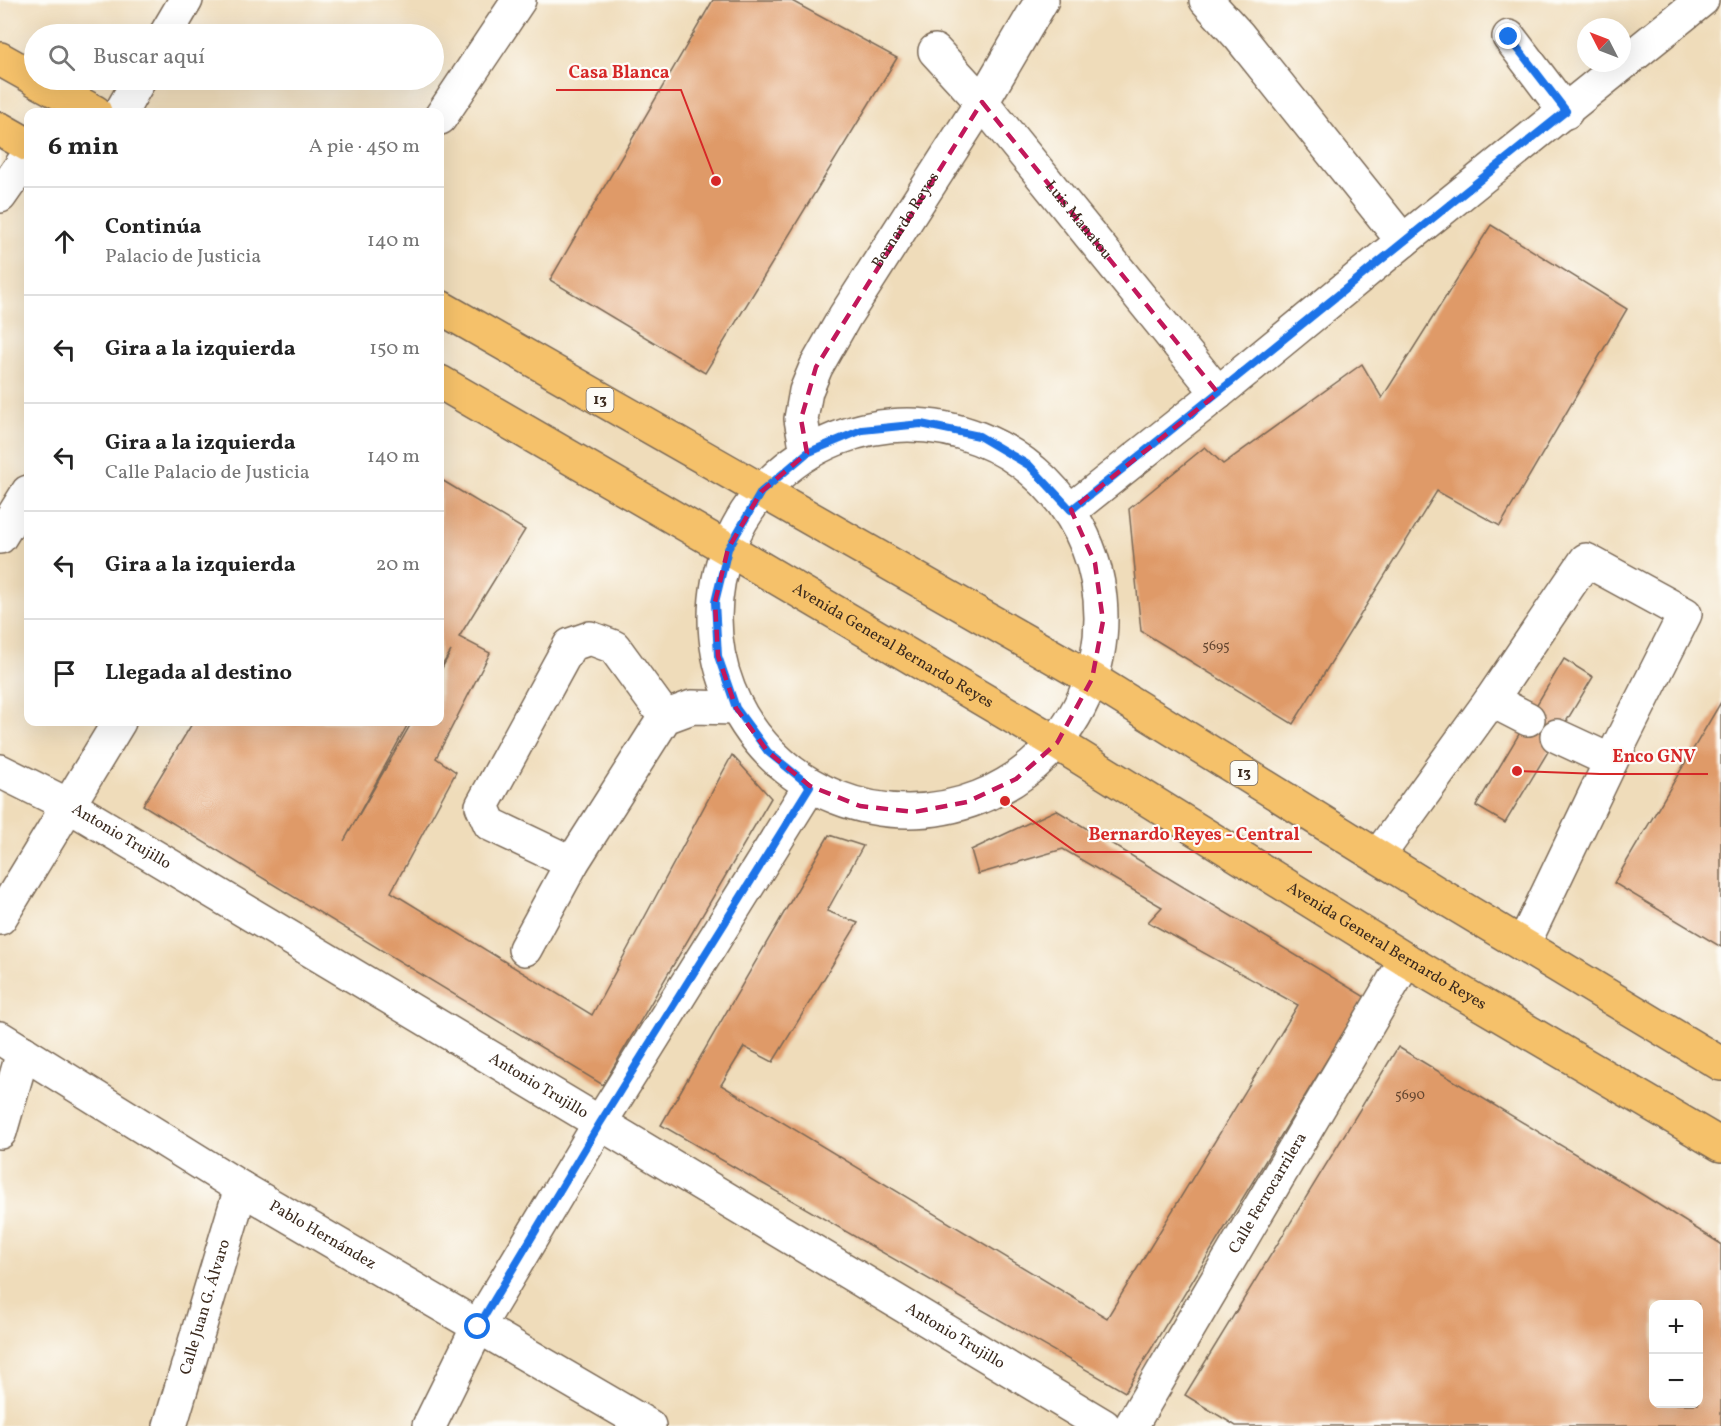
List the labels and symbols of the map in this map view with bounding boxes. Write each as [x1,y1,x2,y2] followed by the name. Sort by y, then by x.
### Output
[1577,18,1631,72] north arrow
[1495,23,1521,49] route end
[556,54,681,90] callout: Casa Blanca
[569,61,670,86] text: Casa Blanca
[867,168,945,273] street label: Bernardo Reyes
[1039,176,1117,265] street label: Luis Manatou
[586,388,614,412] road number: 13
[788,578,997,714] street label: Avenida General Bernardo Reyes
[1202,637,1230,656] house number: 5695
[1600,738,1708,774] callout: Enco GNV
[1612,745,1696,770] text: Enco GNV
[1230,761,1258,785] road number: 13
[67,799,175,875] street label: Antonio Trujillo
[1076,816,1312,852] callout: Bernardo Reyes - Central
[1088,823,1300,848] text: Bernardo Reyes - Central
[1282,877,1490,1016] street label: Avenida General Bernardo Reyes
[484,1048,592,1124] street label: Antonio Trujillo
[1395,1086,1425,1105] house number: 5690
[1224,1129,1313,1258] street label: Calle Ferrocarrilera
[265,1196,380,1275] street label: Pablo Hernández
[175,1237,236,1378] street label: Calle Juan G. Álvaro
[901,1298,1009,1375] street label: Antonio Trujillo
[464,1313,490,1339] route start

